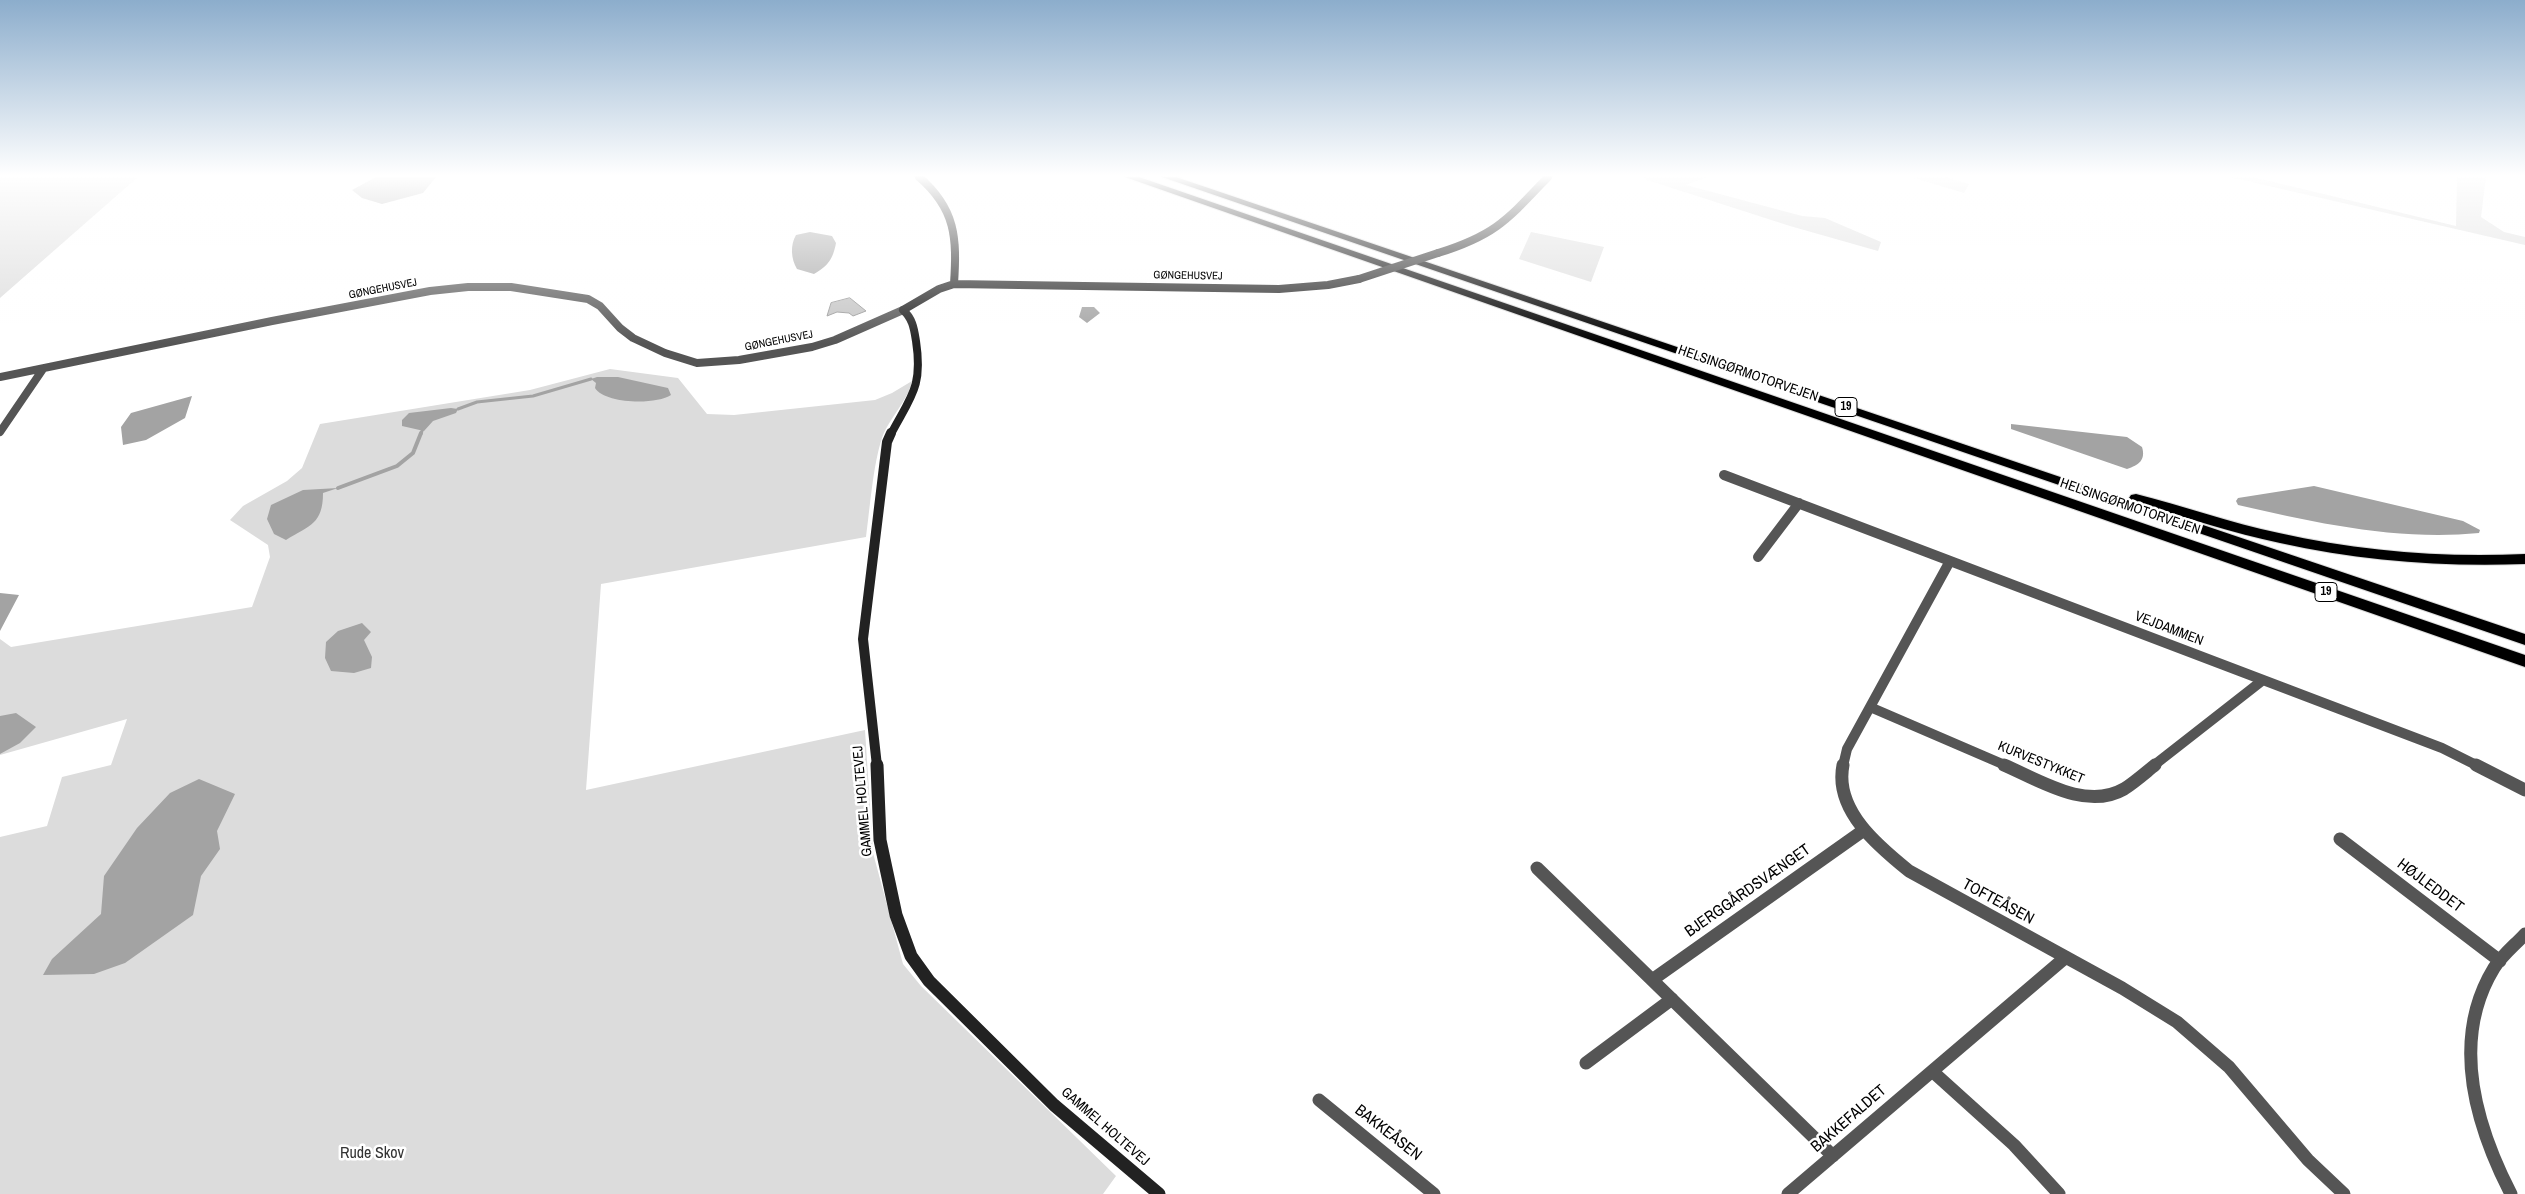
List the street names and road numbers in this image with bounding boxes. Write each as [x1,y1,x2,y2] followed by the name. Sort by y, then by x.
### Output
[1153,269,1223,283] street label: GØNGEHUSVEJ
[348,276,418,302] street label: GØNGEHUSVEJ
[744,328,814,354] street label: GØNGEHUSVEJ
[1676,342,1820,406] street label: HELSINGØRMOTORVEJEN
[1835,398,1857,417] road number: 19
[2058,475,2202,539] street label: HELSINGØRMOTORVEJEN
[2315,582,2337,602] road number: 19
[2132,608,2206,650] street label: VEJDAMMEN
[1995,738,2087,788] street label: KURVESTYKKET
[850,745,876,857] street label: GAMMEL HOLTEVEJ
[1682,840,1814,942] street label: BJERGGÅRDSVÆNGET
[2393,855,2467,917] street label: HØJLEDDET
[1959,875,2037,929] street label: TOFTEÅSEN
[1807,1081,1891,1157] street label: BAKKEFALDET
[1057,1084,1153,1170] street label: GAMMEL HOLTEVEJ
[1351,1101,1425,1165] street label: BAKKEÅSEN

